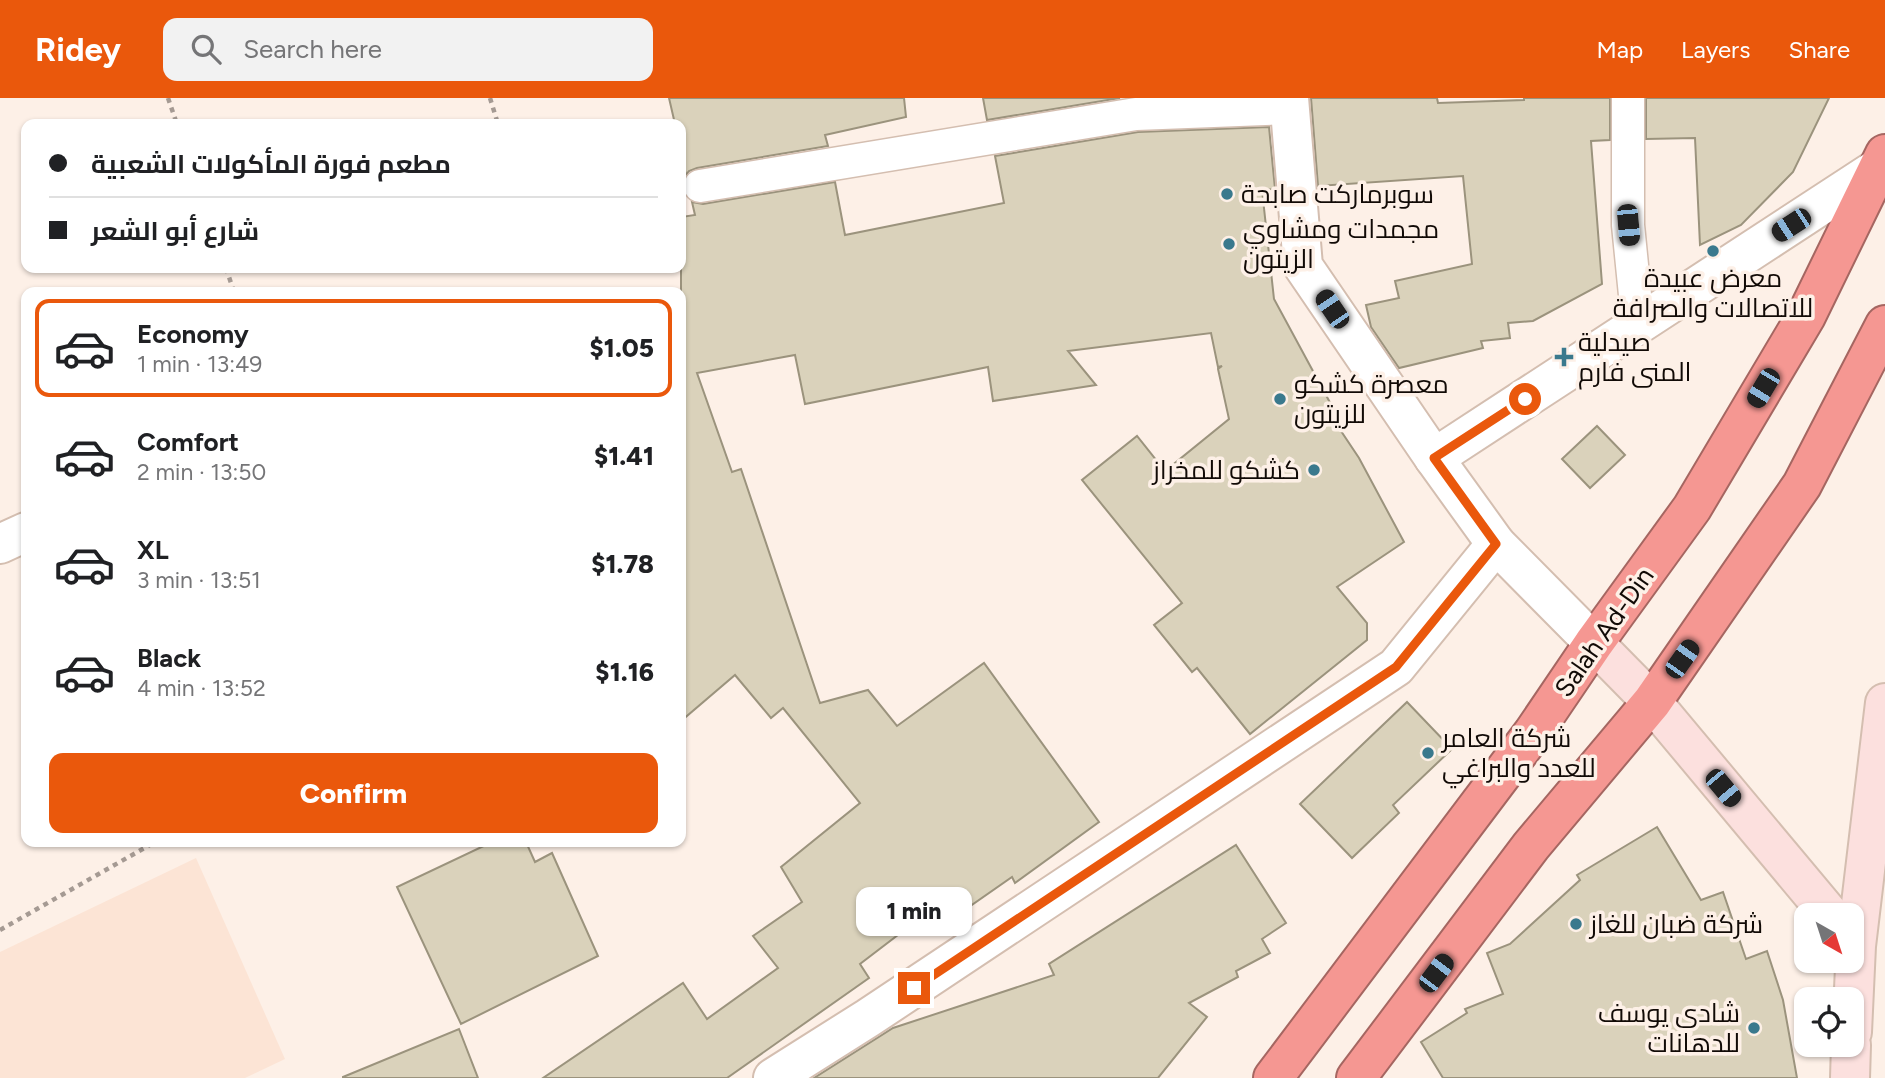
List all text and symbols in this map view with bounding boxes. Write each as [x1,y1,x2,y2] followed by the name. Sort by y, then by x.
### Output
[163,18,653,81] search box
[35,30,121,69] text: Ridey
[187,30,225,68] icon: search
[243,33,382,65] text: Search here
[1596,35,1643,64] text: Map
[1681,35,1750,64] text: Layers
[1788,35,1850,64] text: Share
[91,148,451,180] text: مطعم فورة المأكولات الشعبية
[1241,178,1434,210] place label: سوبرماركت صابحة
[1219,186,1235,202] marker: سوبرماركت صابحة
[1616,203,1641,247] car
[1768,205,1815,245] car
[1243,213,1439,275] place label: مجمدات ومشاوي الزيتون
[91,215,259,247] text: شارع أبو الشعر
[1221,236,1237,252] marker: مجمدات ومشاوي الزيتون
[1705,243,1721,259] marker: معرض عبيدة للاتصالات والصرافة
[1613,262,1813,324] place label: معرض عبيدة للاتصالات والصرافة
[1312,286,1353,332] car
[53,317,116,380] icon: car
[137,318,249,350] text: Economy
[1578,326,1692,390] place label: صيدلية المنى فارم
[590,332,654,364] text: $1.05
[1556,349,1572,365] marker: صيدلية المنى فارم
[137,350,262,378] text: 1 min · 13:49
[1744,365,1783,411] car
[1294,368,1449,430] place label: معصرة كشكو للزيتون
[1509,383,1541,415] route start
[1272,391,1288,407] marker: معصرة كشكو للزيتون
[53,425,116,488] icon: car
[137,426,239,458] text: Comfort
[594,440,654,472] text: $1.41
[1151,454,1300,486] place label: كشكو للمخراز
[137,458,266,486] text: 2 min · 13:50
[1306,462,1322,478] marker: كشكو للمخراز
[53,533,116,596] icon: car
[137,534,169,566] text: XL
[591,548,654,580] text: $1.78
[1548,561,1660,703] street label: Salah Ad-Din
[137,566,261,594] text: 3 min · 13:51
[1662,636,1703,682] car
[53,641,116,704] icon: car
[137,642,201,674] text: Black
[595,656,654,688] text: $1.16
[137,674,266,702] text: 4 min · 13:52
[1440,722,1596,789] place label: شركة العامر للعدد والبراغي
[1420,745,1436,761] marker: شركة العامر للعدد والبراغي
[49,753,658,833] button: Confirm
[1702,765,1745,811] car
[856,886,972,936] callout: 1 min
[887,897,941,925] text: 1 min
[1794,903,1864,973] north arrow
[1794,903,1864,1057] map controls
[1588,908,1763,940] place label: شركة ضبان للغاز
[1568,916,1584,932] marker: شركة ضبان للغاز
[1415,950,1458,996] car
[898,972,930,1004] route end
[1794,987,1864,1057] button: locate
[1598,997,1740,1059] place label: شادي يوسف للدهانات
[1746,1020,1762,1036] marker: شادي يوسف للدهانات

